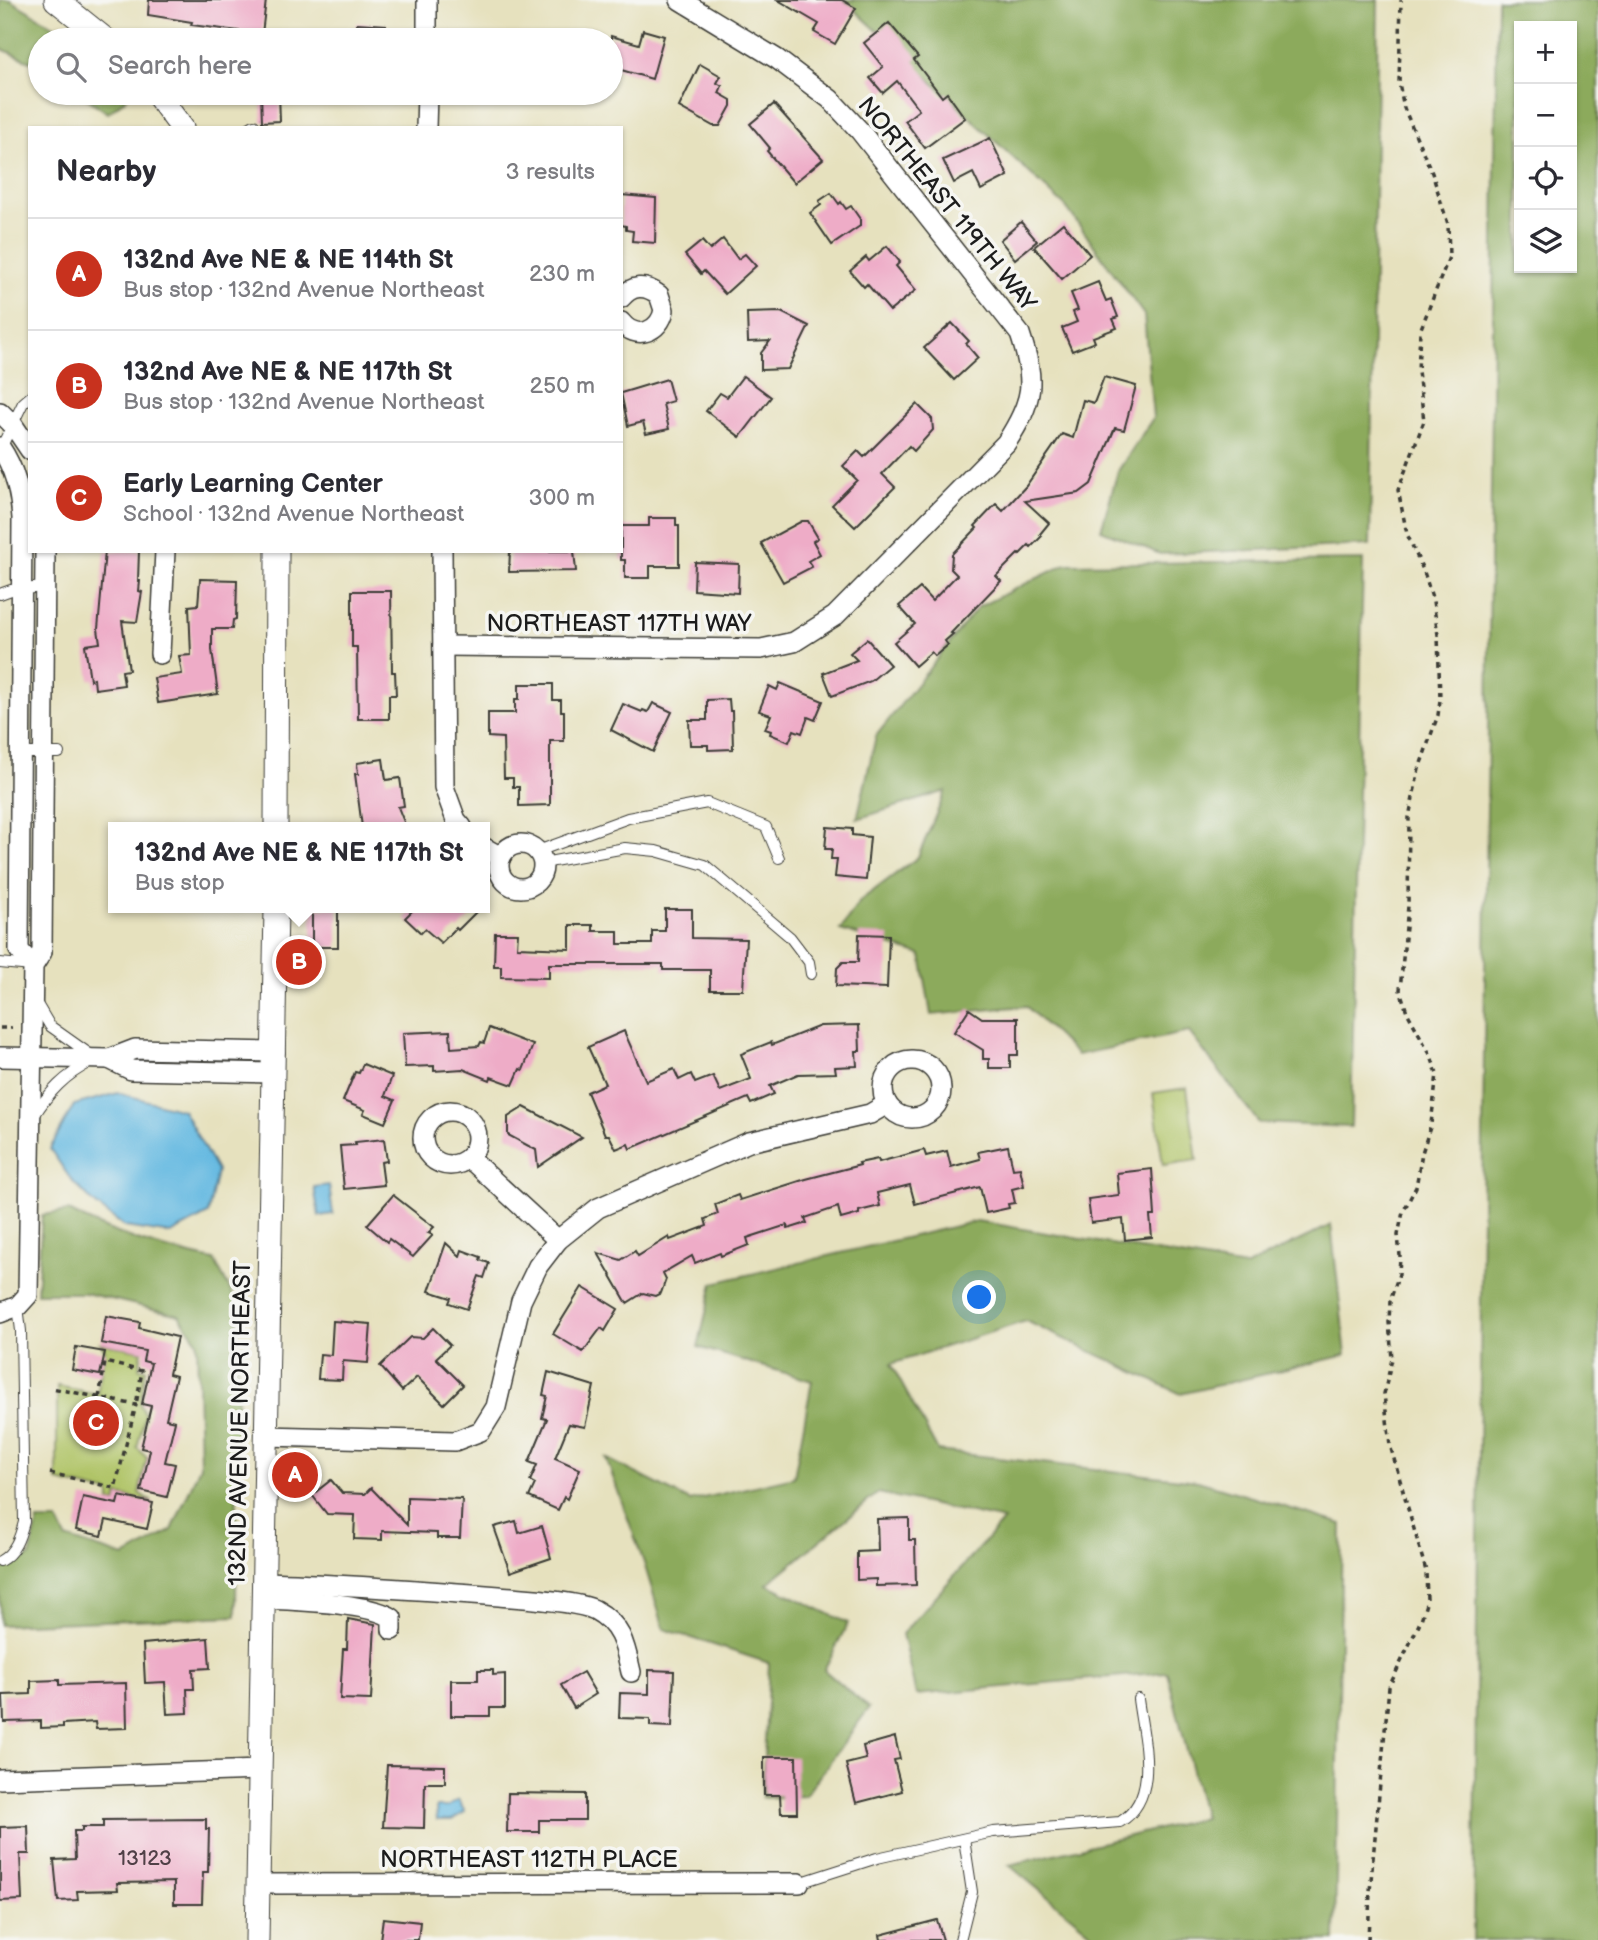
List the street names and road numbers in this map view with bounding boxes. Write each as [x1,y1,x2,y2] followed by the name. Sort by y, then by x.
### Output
[852,91,1043,318] street label: NORTHEAST 119TH WAY
[486,609,753,638] street label: NORTHEAST 117TH WAY
[223,1259,257,1586] street label: 132ND AVENUE NORTHEAST
[380,1845,678,1874] street label: NORTHEAST 112TH PLACE

